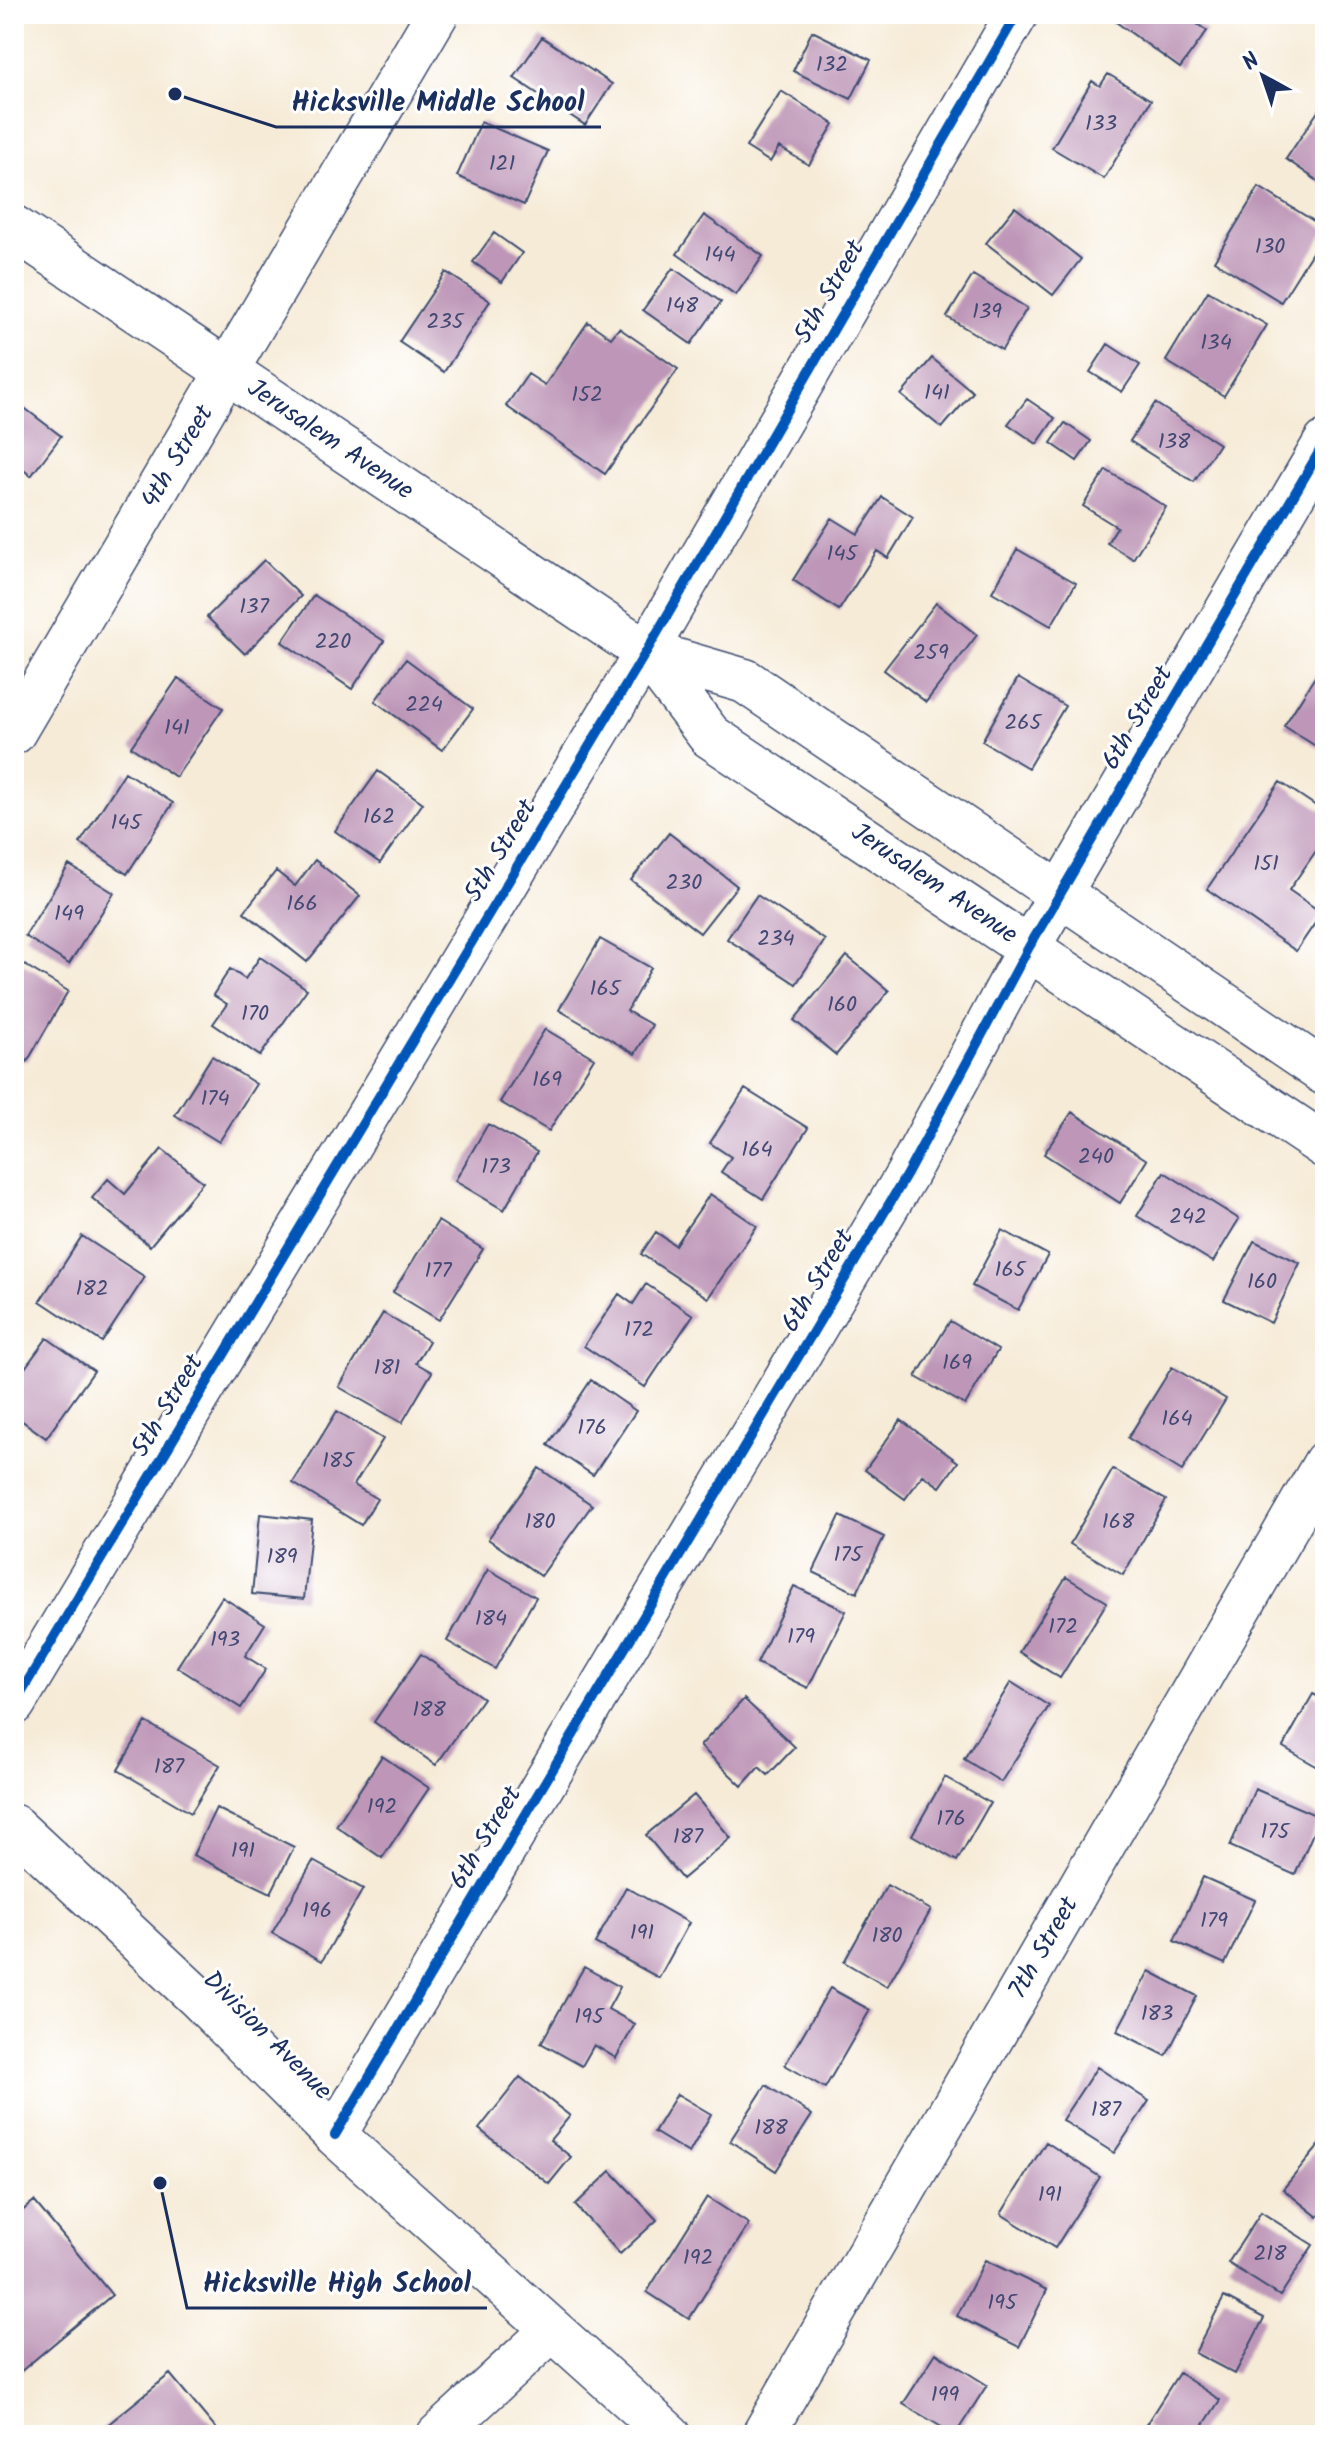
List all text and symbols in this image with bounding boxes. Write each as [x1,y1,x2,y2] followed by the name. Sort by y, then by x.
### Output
[1223,36,1303,116] north arrow
[1235,45,1268,80] text: N
[816,48,848,83] house number: 132
[276,75,601,127] callout: Hicksville Middle School
[292,81,585,126] text: Hicksville Middle School
[1085,107,1117,142] house number: 133
[489,147,515,182] house number: 121
[1255,230,1285,265] house number: 130
[783,231,877,352] street label: 5th Street
[704,238,736,273] house number: 144
[666,289,699,324] house number: 148
[972,295,1002,330] house number: 139
[426,305,465,340] house number: 235
[1200,326,1232,361] house number: 134
[238,368,422,512] street label: Jerusalem Avenue
[924,376,950,411] house number: 141
[571,378,603,413] house number: 152
[130,396,226,517] street label: 4th Street
[1158,425,1191,460] house number: 138
[827,537,859,572] house number: 145
[239,590,270,625] house number: 137
[315,625,351,660] house number: 220
[913,636,949,671] house number: 259
[1091,657,1185,778] street label: 6th Street
[405,688,443,723] house number: 224
[1005,706,1043,741] house number: 265
[164,711,190,746] house number: 141
[454,790,549,911] street label: 5th Street
[363,800,395,835] house number: 162
[111,806,143,841] house number: 145
[842,812,1026,956] street label: Jerusalem Avenue
[1253,847,1279,882] house number: 151
[666,866,702,901] house number: 230
[286,887,318,922] house number: 166
[54,897,84,932] house number: 149
[757,922,795,957] house number: 234
[590,972,622,1007] house number: 165
[827,988,857,1023] house number: 160
[241,997,269,1032] house number: 170
[532,1063,562,1098] house number: 169
[200,1082,230,1117] house number: 174
[741,1133,773,1168] house number: 164
[1078,1140,1114,1175] house number: 240
[481,1150,511,1185] house number: 173
[1169,1200,1207,1235] house number: 242
[770,1220,866,1341] street label: 6th Street
[995,1253,1027,1288] house number: 165
[424,1254,452,1289] house number: 177
[1247,1265,1277,1300] house number: 160
[76,1272,108,1307] house number: 182
[624,1313,654,1348] house number: 172
[121,1345,216,1466] street label: 5th Street
[942,1346,972,1381] house number: 169
[373,1351,401,1386] house number: 181
[1161,1402,1193,1437] house number: 164
[577,1411,607,1446] house number: 176
[322,1444,355,1479] house number: 185
[524,1505,556,1540] house number: 180
[1102,1505,1135,1540] house number: 168
[834,1538,864,1573] house number: 175
[267,1540,298,1575] house number: 189
[475,1602,507,1637] house number: 184
[1048,1610,1078,1645] house number: 172
[787,1620,815,1655] house number: 179
[210,1623,240,1658] house number: 193
[412,1693,446,1728] house number: 188
[154,1750,185,1785] house number: 187
[438,1777,534,1898] street label: 6th Street
[367,1790,397,1825] house number: 192
[936,1802,966,1837] house number: 176
[1261,1815,1291,1850] house number: 175
[673,1820,704,1855] house number: 187
[231,1834,255,1869] house number: 191
[998,1888,1091,2007] street label: 7th Street
[302,1894,332,1929] house number: 196
[1200,1904,1228,1939] house number: 179
[630,1916,654,1951] house number: 191
[871,1919,903,1954] house number: 180
[192,1961,342,2111] street label: Division Avenue
[1141,1997,1173,2032] house number: 183
[574,2000,605,2035] house number: 195
[1091,2093,1122,2128] house number: 187
[754,2111,788,2146] house number: 188
[1038,2178,1062,2213] house number: 191
[1254,2237,1287,2272] house number: 218
[683,2241,713,2276] house number: 192
[187,2256,487,2308] callout: Hicksville High School
[203,2262,472,2307] text: Hicksville High School
[987,2286,1018,2321] house number: 195
[931,2378,959,2413] house number: 199

